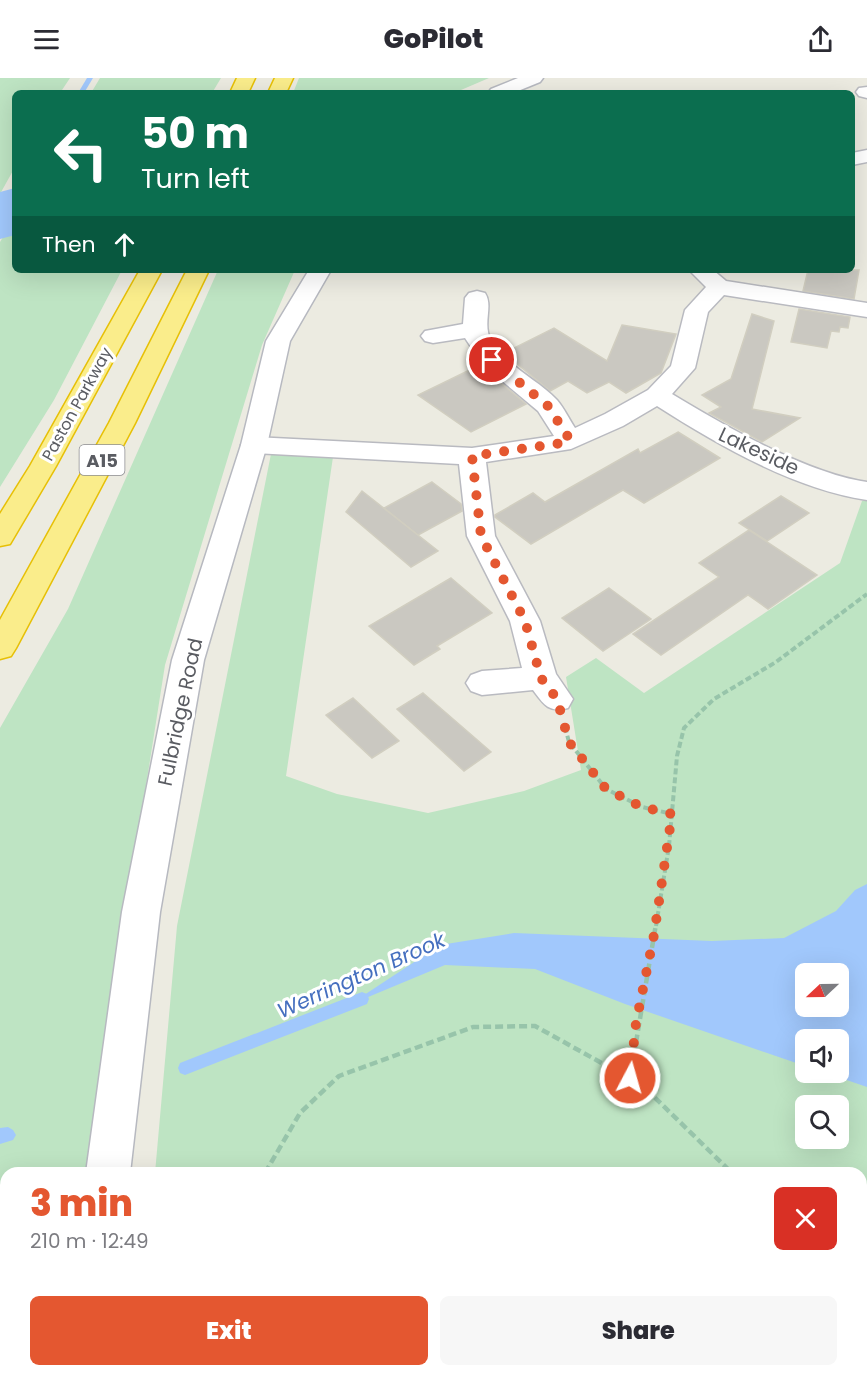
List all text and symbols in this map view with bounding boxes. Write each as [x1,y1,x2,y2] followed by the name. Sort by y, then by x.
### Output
[384,20,483,57] text: GoPilot
[30,23,63,56] icon: menu
[804,23,837,56] icon: share
[141,104,249,163] text: 50 m
[42,114,120,192] icon: left
[141,160,250,197] text: Turn left
[108,228,141,261] icon: ahead
[42,229,96,260] text: Then
[466,334,517,385] pin
[36,343,118,465] street label: Paston Parkway
[475,343,508,376] icon: arrive
[714,420,804,482] street label: Lakeside
[80,445,124,475] road number: A15
[151,635,209,789] street label: Fulbridge Road
[272,924,451,1025] water label: Werrington Brook
[795,963,849,1017] north arrow
[795,963,849,1149] map controls
[795,1029,849,1083] button: sound
[598,1046,662,1110] position arrow
[795,1095,849,1149] button: search
[30,1178,133,1229] text: 3 min
[774,1187,837,1250] button: close
[30,1227,149,1255] text: 210 m · 12:49
[30,1296,428,1365] button: Exit
[440,1296,837,1365] button: Share

